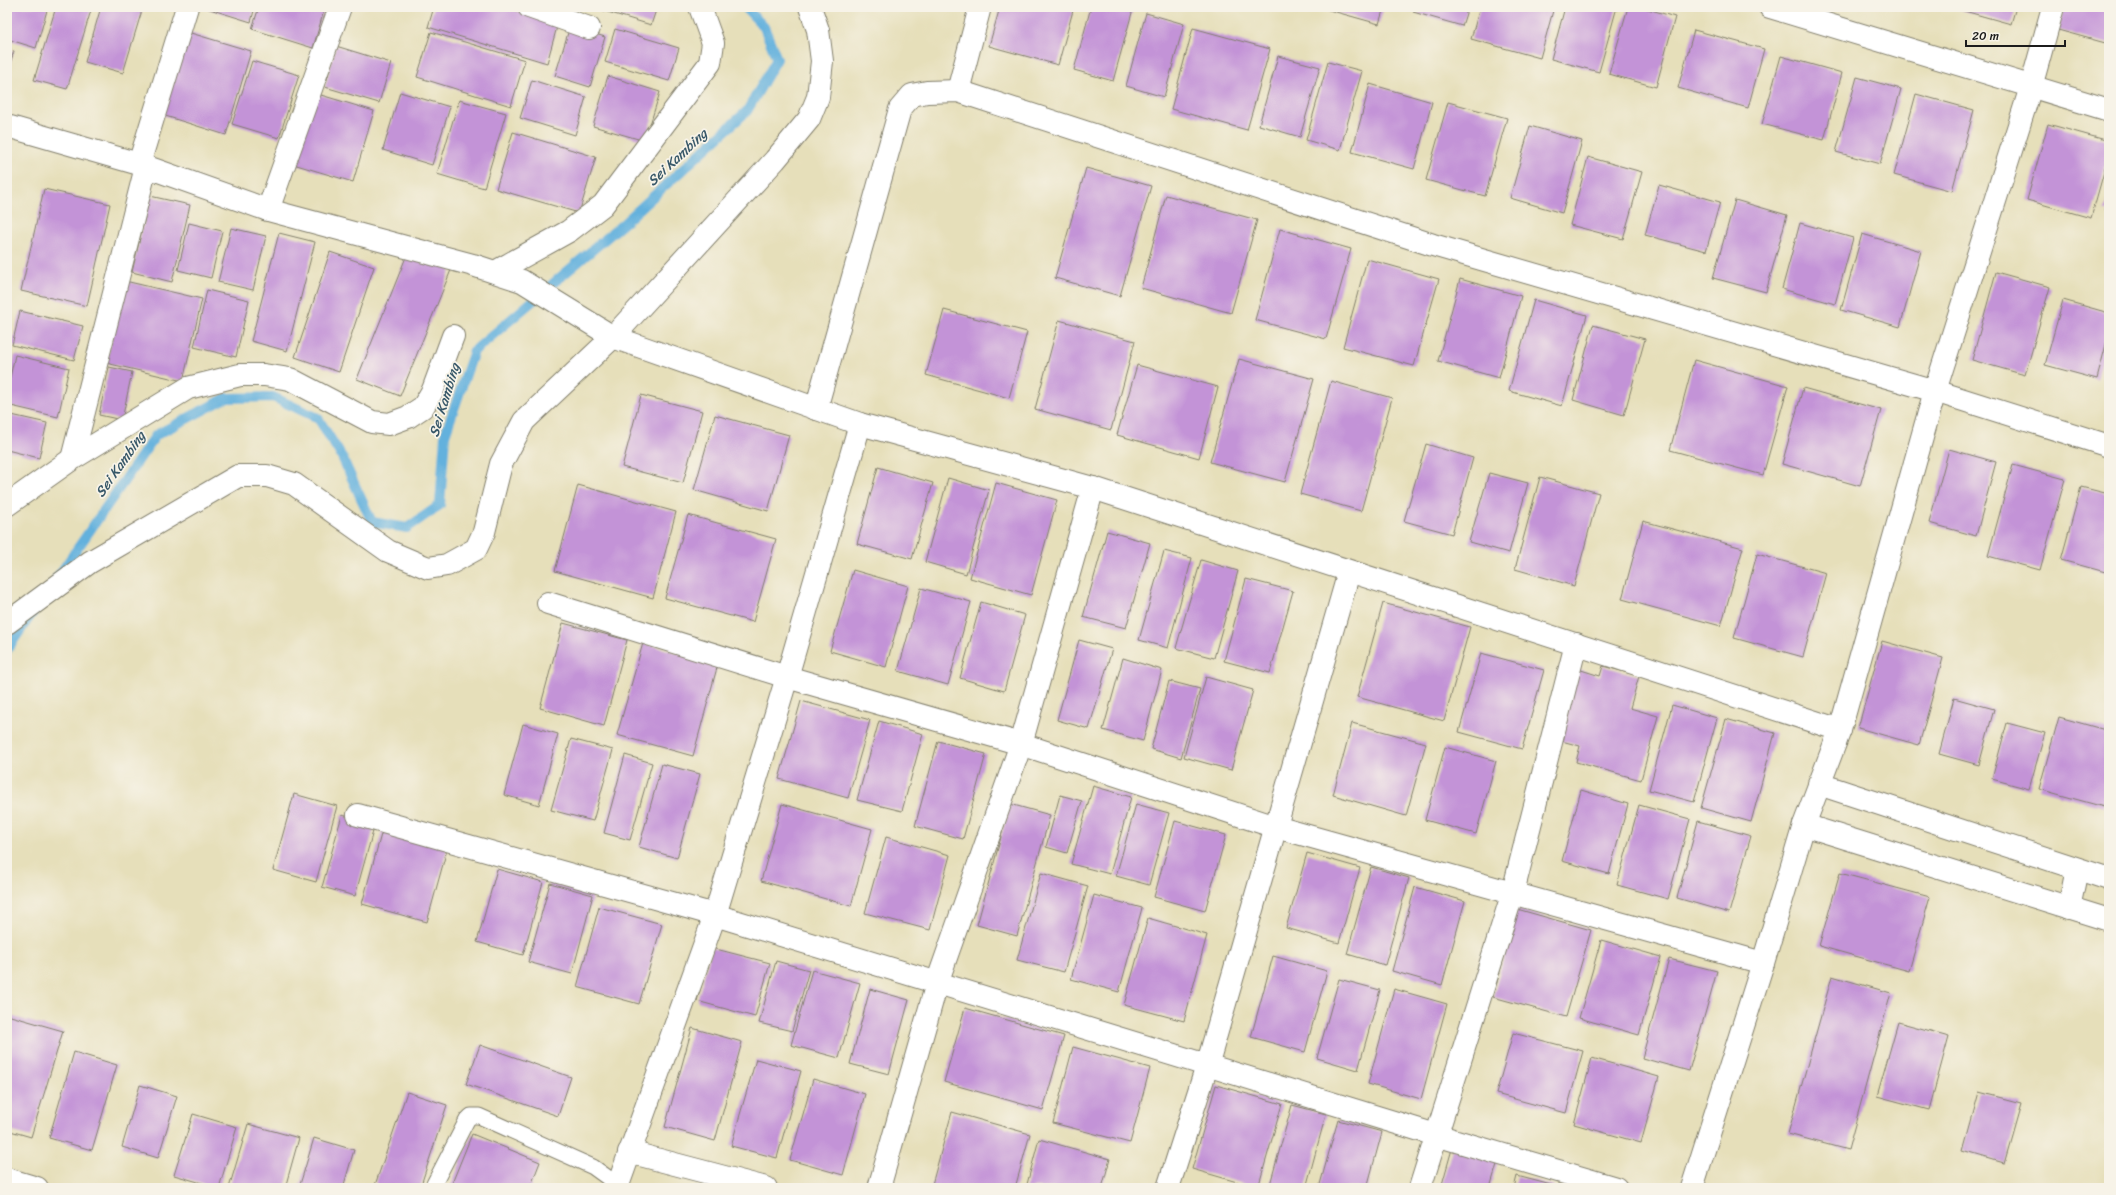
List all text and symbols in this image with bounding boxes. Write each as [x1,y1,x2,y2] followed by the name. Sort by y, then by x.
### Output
[1966,22,2065,48] scale bar
[1972,25,1999,47] text: 20 m
[641,121,715,192] water label: Sei Kambing
[421,358,468,440] water label: Sei Kambing
[88,424,153,503] water label: Sei Kambing

